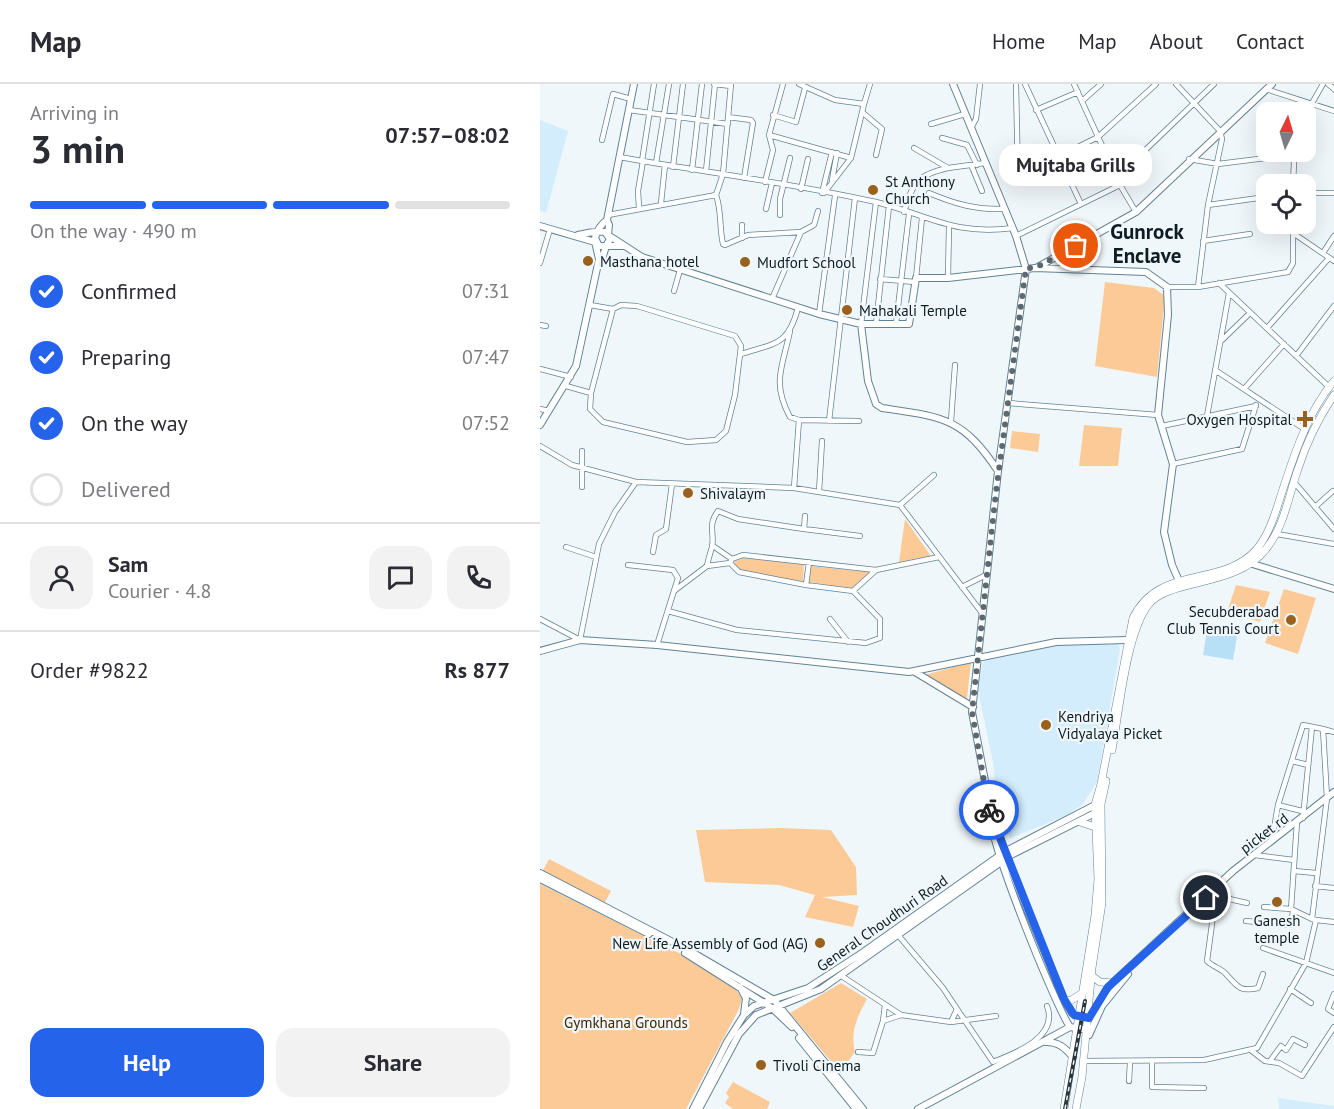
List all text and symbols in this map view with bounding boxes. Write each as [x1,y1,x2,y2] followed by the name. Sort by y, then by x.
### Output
[30,23,81,60] text: Map
[992,28,1045,55] text: Home
[1078,28,1117,55] text: Map
[1150,28,1203,55] text: About
[1236,28,1304,55] text: Contact
[30,100,119,126] text: Arriving in
[1256,102,1316,162] north arrow
[1256,102,1316,234] map controls
[385,121,510,149] text: 07:57–08:02
[30,123,125,174] text: 3 min
[1000,144,1152,186] callout: Mujtaba Grills
[1016,152,1135,178] text: Mujtaba Grills
[885,172,955,208] place label: St Anthony Church
[1256,174,1316,234] button: locate
[866,183,880,197] marker: St Anthony Church
[30,218,197,244] text: On the way · 490 m
[1110,218,1184,269] district label: Gunrock Enclave
[1050,220,1101,271] pin
[1059,229,1092,262] icon: bag
[600,252,700,271] place label: Masthana hotel
[757,253,856,272] place label: Mudfort School
[581,254,595,268] marker: Masthana hotel
[738,255,752,269] marker: Mudfort School
[30,275,63,308] icon: check
[81,277,177,305] text: Confirmed
[462,278,510,304] text: 07:31
[859,301,967,320] place label: Mahakali Temple
[840,303,854,317] marker: Mahakali Temple
[30,341,63,374] icon: check
[81,343,171,371] text: Preparing
[462,344,510,370] text: 07:47
[30,407,63,440] icon: check
[81,409,188,437] text: On the way
[462,410,510,436] text: 07:52
[1186,410,1293,429] place label: Oxygen Hospital
[1296,410,1314,428] marker: Oxygen Hospital
[81,475,171,503] text: Delivered
[700,484,766,503] place label: Shivalaym
[681,486,695,500] marker: Shivalaym
[30,546,93,609] button: person
[369,546,432,609] button: chat
[447,546,510,609] button: phone
[108,550,148,578] text: Sam
[108,578,211,604] text: Courier · 4.8
[1167,602,1279,638] place label: Secubderabad Club Tennis Court
[1284,613,1298,627] marker: Secubderabad Club Tennis Court
[30,656,149,684] text: Order #9822
[444,656,510,684] text: Rs 877
[1057,707,1162,743] place label: Kendriya Vidyalaya Picket
[1039,718,1053,732] marker: Kendriya Vidyalaya Picket
[959,780,1019,840] courier
[973,794,1006,827] icon: bike
[1236,809,1292,857] street label: picket rd
[813,871,951,975] street label: General Choudhuri Road
[1180,872,1231,923] pin
[1189,881,1222,914] icon: home
[1270,895,1284,909] marker: Ganesh temple
[1254,911,1300,947] place label: Ganesh temple
[612,934,808,953] place label: New Life Assembly of God (AG)
[813,936,827,950] marker: New Life Assembly of God (AG)
[564,1013,688,1032] park label: Gymkhana Grounds
[30,1028,264,1097] button: Help
[276,1028,510,1097] button: Share
[773,1056,861,1075] place label: Tivoli Cinema
[754,1058,768,1072] marker: Tivoli Cinema

